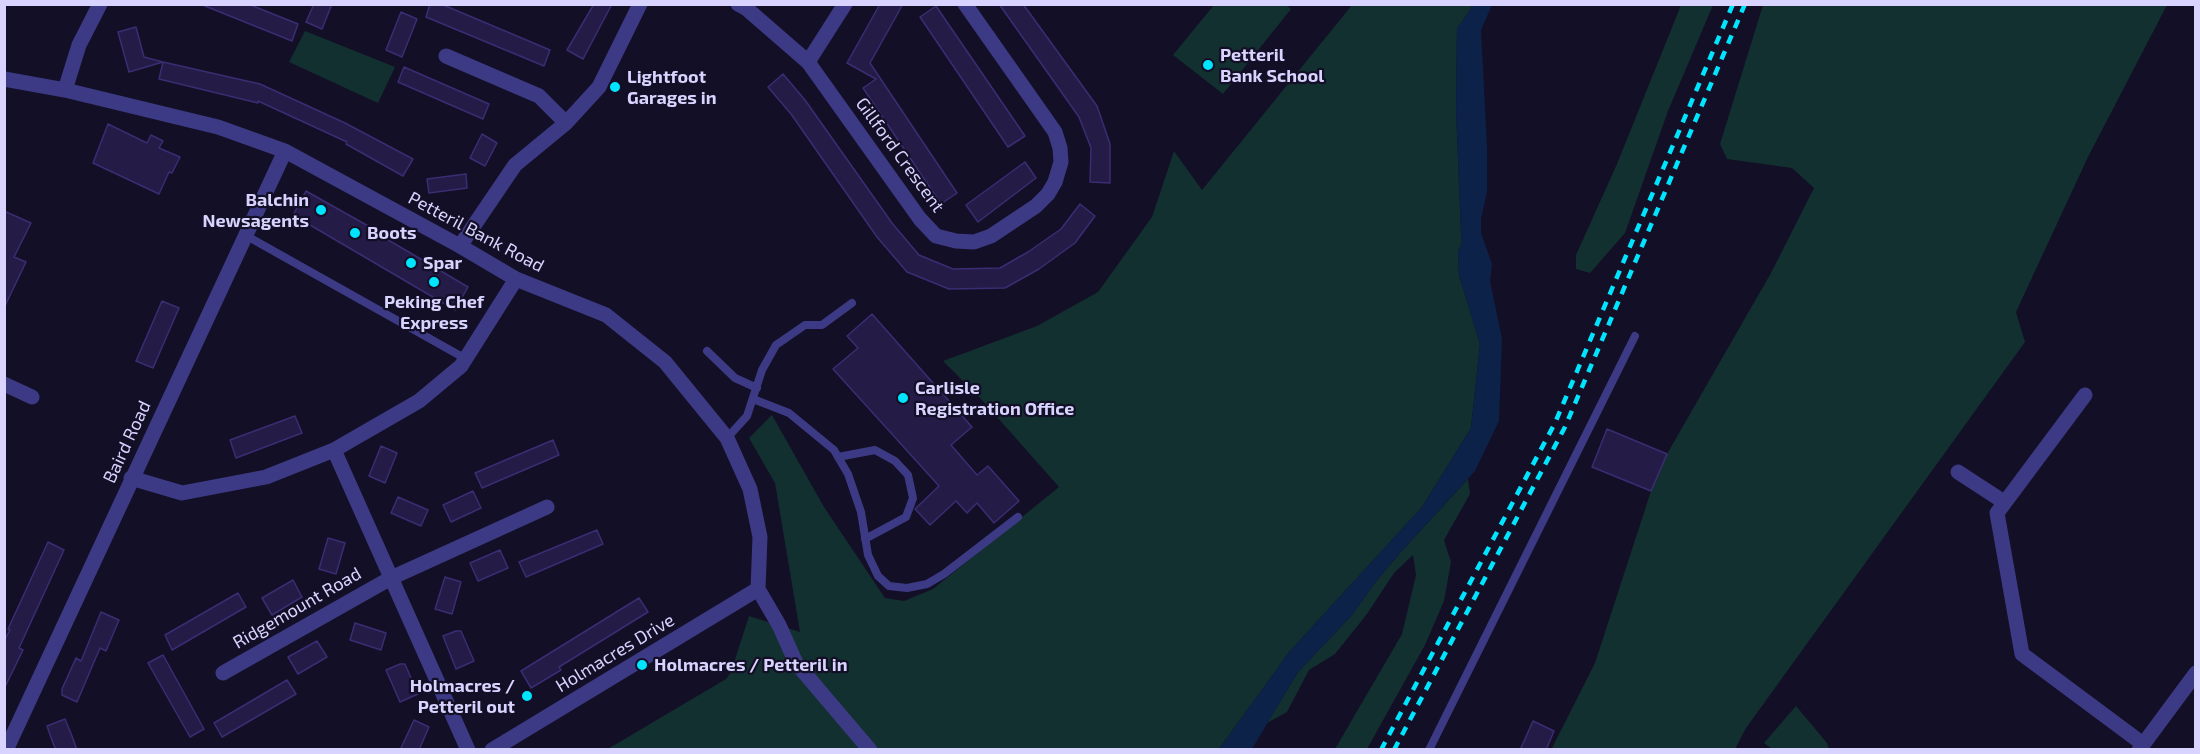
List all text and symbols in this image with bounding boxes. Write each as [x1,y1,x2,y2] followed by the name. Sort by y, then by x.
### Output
[1220,44,1324,86] place label: Petteril Bank School
[1201,58,1215,72] marker: Petteril Bank School
[627,66,717,109] place label: Lightfoot Garages in
[608,80,622,94] marker: Lightfoot Garages in
[851,93,949,217] street label: Gillford Crescent
[404,187,548,277] street label: Petteril Bank Road
[203,189,309,232] place label: Balchin Newsagents
[314,203,328,217] marker: Balchin Newsagents
[367,222,417,244] place label: Boots
[348,226,362,240] marker: Boots
[423,252,462,274] place label: Spar
[404,256,418,270] marker: Spar
[427,275,441,289] marker: Peking Chef Express
[384,291,484,334] place label: Peking Chef Express
[915,377,1074,420] place label: Carlisle Registration Office
[896,391,910,405] marker: Carlisle Registration Office
[99,397,155,487] street label: Baird Road
[229,563,365,653] street label: Ridgemount Road
[552,609,678,697] street label: Holmacres Drive
[654,654,848,676] place label: Holmacres / Petteril in
[635,658,649,672] marker: Holmacres / Petteril in
[410,675,515,718] place label: Holmacres / Petteril out
[520,689,534,703] marker: Holmacres / Petteril out

